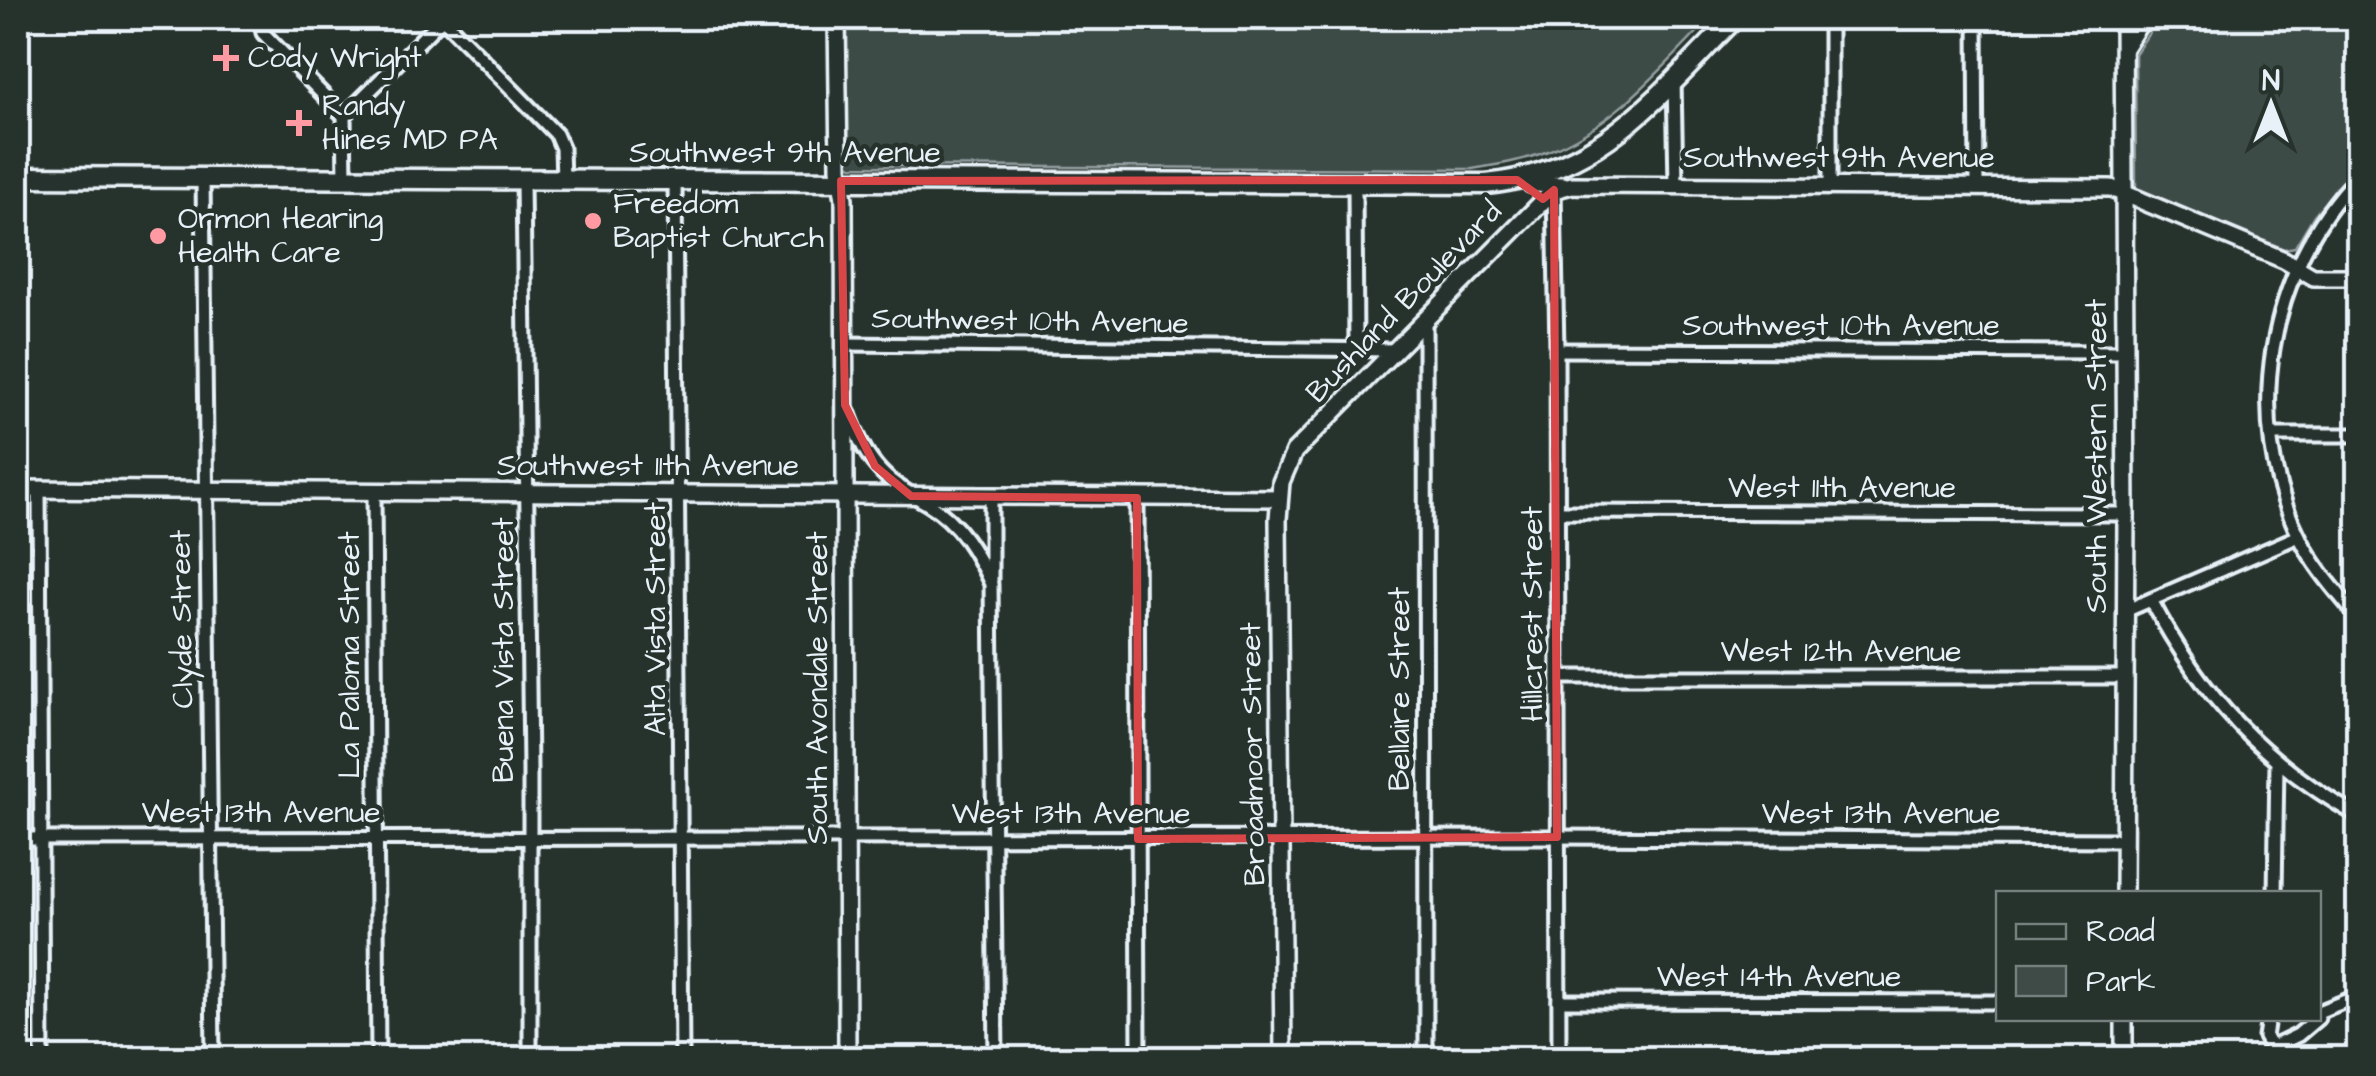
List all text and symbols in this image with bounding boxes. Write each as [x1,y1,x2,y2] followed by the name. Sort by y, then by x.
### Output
[248,37,422,80] place label: Cody Wright
[213,45,239,71] marker: Cody Wright
[2221,55,2321,155] north arrow
[2262,62,2280,101] text: N
[322,85,498,161] place label: Randy Hines MD PA
[286,110,312,136] marker: Randy Hines MD PA
[629,132,941,174] street label: Southwest 9th Avenue
[1683,137,1995,179] street label: Southwest 9th Avenue
[613,183,824,259] place label: Freedom Baptist Church
[1297,192,1511,412] street label: Bushland Boulevard
[178,198,383,274] place label: Ormon Hearing Health Care
[582,210,604,232] marker: Freedom Baptist Church
[147,225,169,247] marker: Ormon Hearing Health Care
[871,297,1189,345] street label: Southwest 10th Avenue
[2076,299,2118,613] street label: South Western Street
[1682,305,2000,347] street label: Southwest 10th Avenue
[497,445,799,487] street label: Southwest 11th Avenue
[1728,467,1956,509] street label: West 11th Avenue
[635,502,677,736] street label: Alta Vista Street
[1512,506,1554,722] street label: Hillcrest Street
[483,517,525,783] street label: Buena Vista Street
[159,529,206,709] street label: Clyde Street
[329,531,371,779] street label: La Paloma Street
[797,531,839,845] street label: South Avondale Street
[1379,587,1421,791] street label: Bellaire Street
[1230,622,1276,886] street label: Broadmoor Street
[1720,631,1962,673] street label: West 12th Avenue
[141,792,381,834] street label: West 13th Avenue
[951,793,1191,835] street label: West 13th Avenue
[1761,793,2001,835] street label: West 13th Avenue
[1996,891,2321,1021] legend
[2086,911,2155,953] text: Road
[1657,956,1901,998] street label: West 14th Avenue
[2086,961,2155,1003] text: Park

